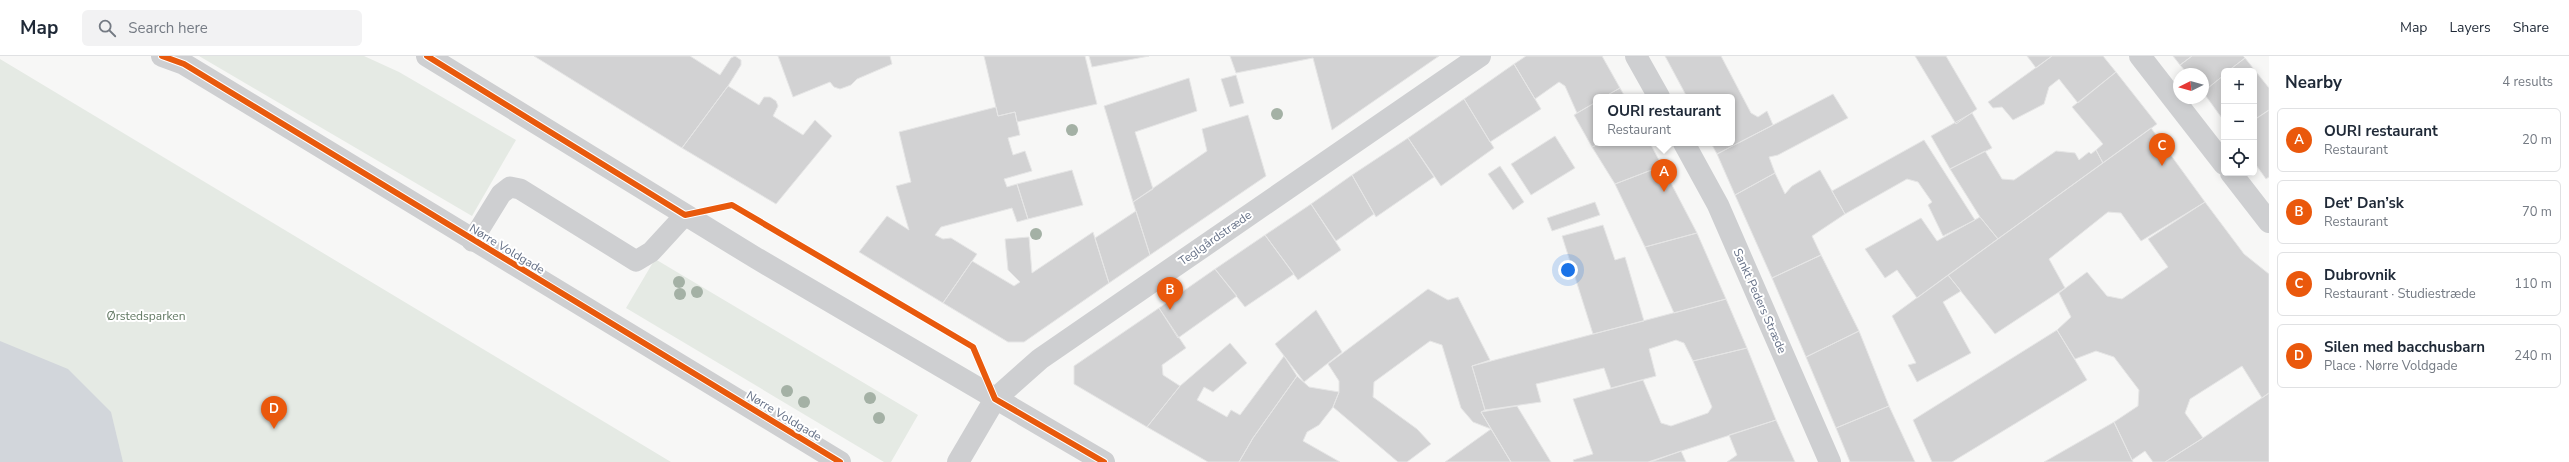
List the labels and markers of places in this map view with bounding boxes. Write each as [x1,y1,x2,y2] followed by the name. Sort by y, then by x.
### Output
[2149,133,2175,166] pin: C
[1651,159,1677,192] pin: A
[1157,277,1183,310] pin: B
[261,396,287,429] pin: D

